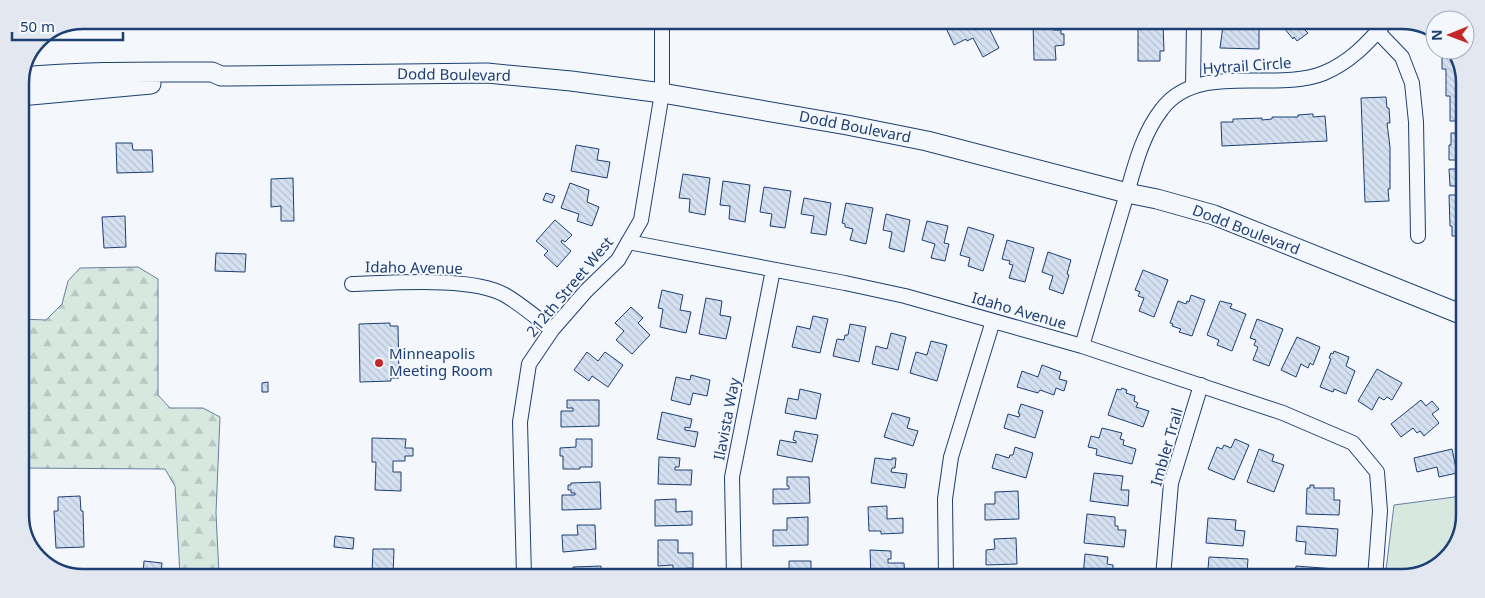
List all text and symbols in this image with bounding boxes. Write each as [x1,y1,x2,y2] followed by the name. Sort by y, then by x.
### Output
[12,10,124,42] scale bar
[1425,10,1475,60] north arrow
[20,16,55,36] text: 50 m
[1427,29,1446,41] text: N
[1202,52,1292,78] street label: Hytrail Circle
[397,63,511,85] street label: Dodd Boulevard
[797,105,913,147] street label: Dodd Boulevard
[1190,199,1303,259] street label: Dodd Boulevard
[521,232,617,341] street label: 212th Street West
[365,256,463,278] street label: Idaho Avenue
[970,287,1069,333] street label: Idaho Avenue
[389,343,493,380] place label: Minneapolis Meeting Room
[373,357,385,369] marker: Minneapolis Meeting Room
[708,376,744,462] street label: Ilavista Way
[1145,405,1187,488] street label: Imbler Trail

